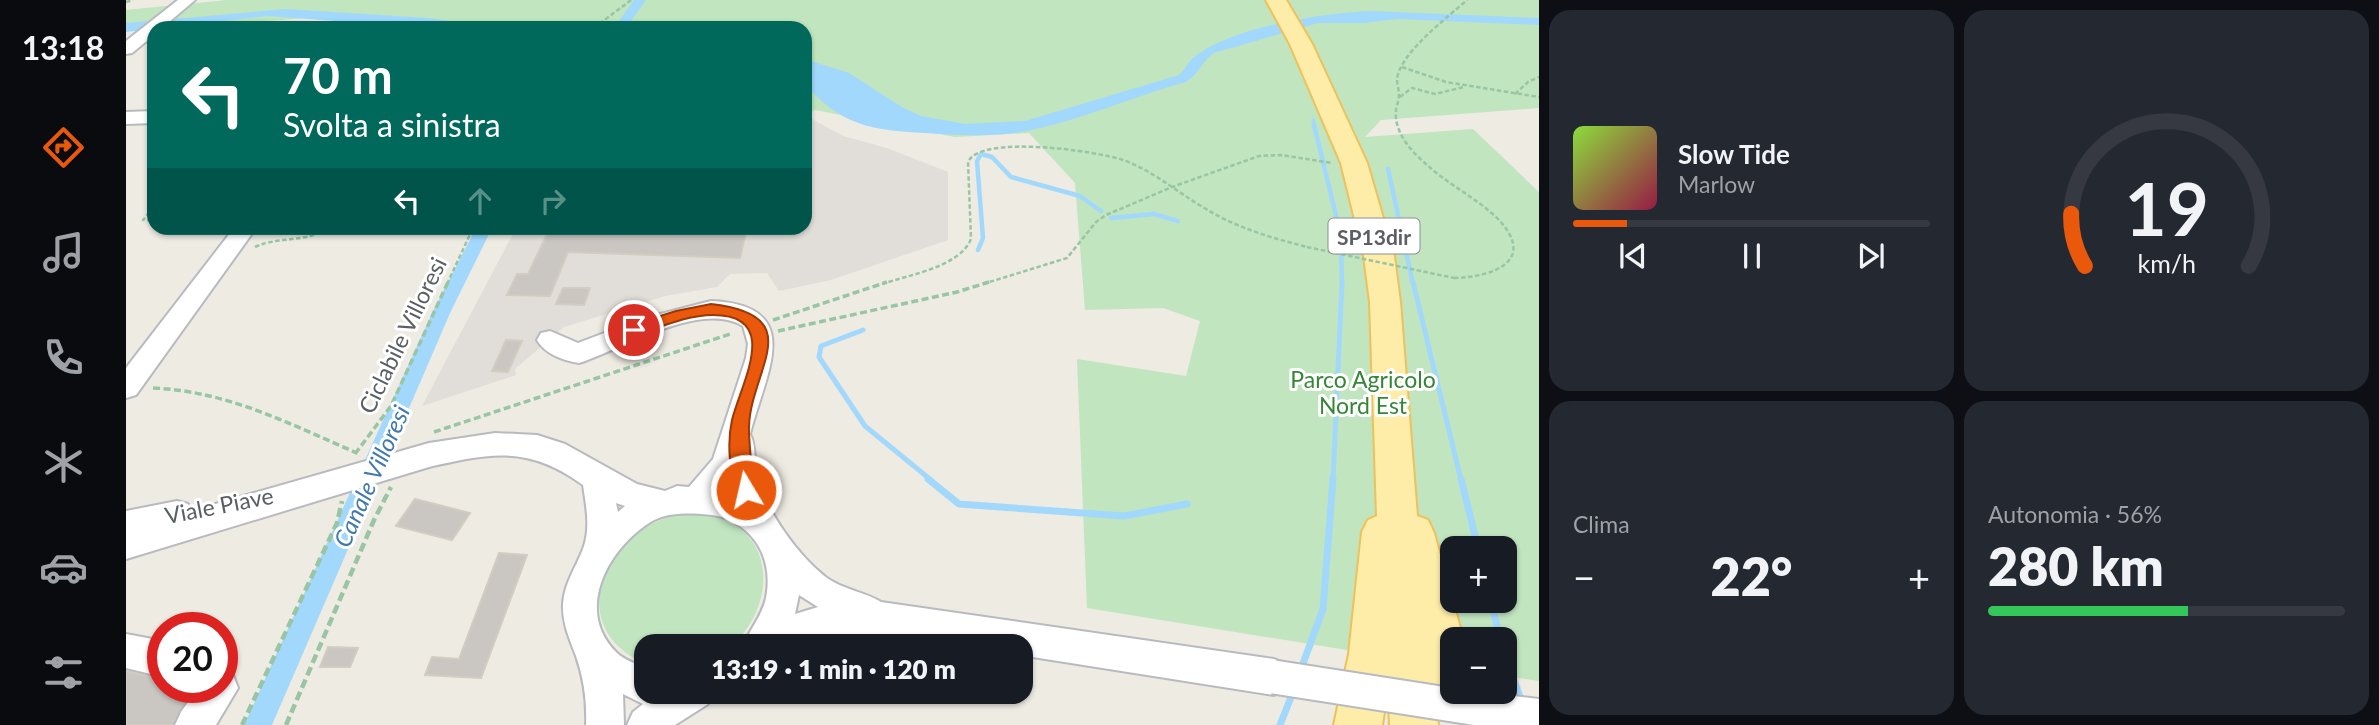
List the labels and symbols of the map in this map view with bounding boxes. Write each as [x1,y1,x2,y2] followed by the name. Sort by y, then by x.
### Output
[1328,218,1420,254] road number: SP13dir
[352,252,452,418] street label: Ciclabile Villoresi
[604,300,664,360] pin
[1290,365,1436,419] park label: Parco Agricolo Nord Est
[327,400,415,551] water label: Canale Villoresi
[709,453,783,527] position arrow
[162,481,276,529] street label: Viale Piave
[147,612,238,703] speed limit sign: 20

